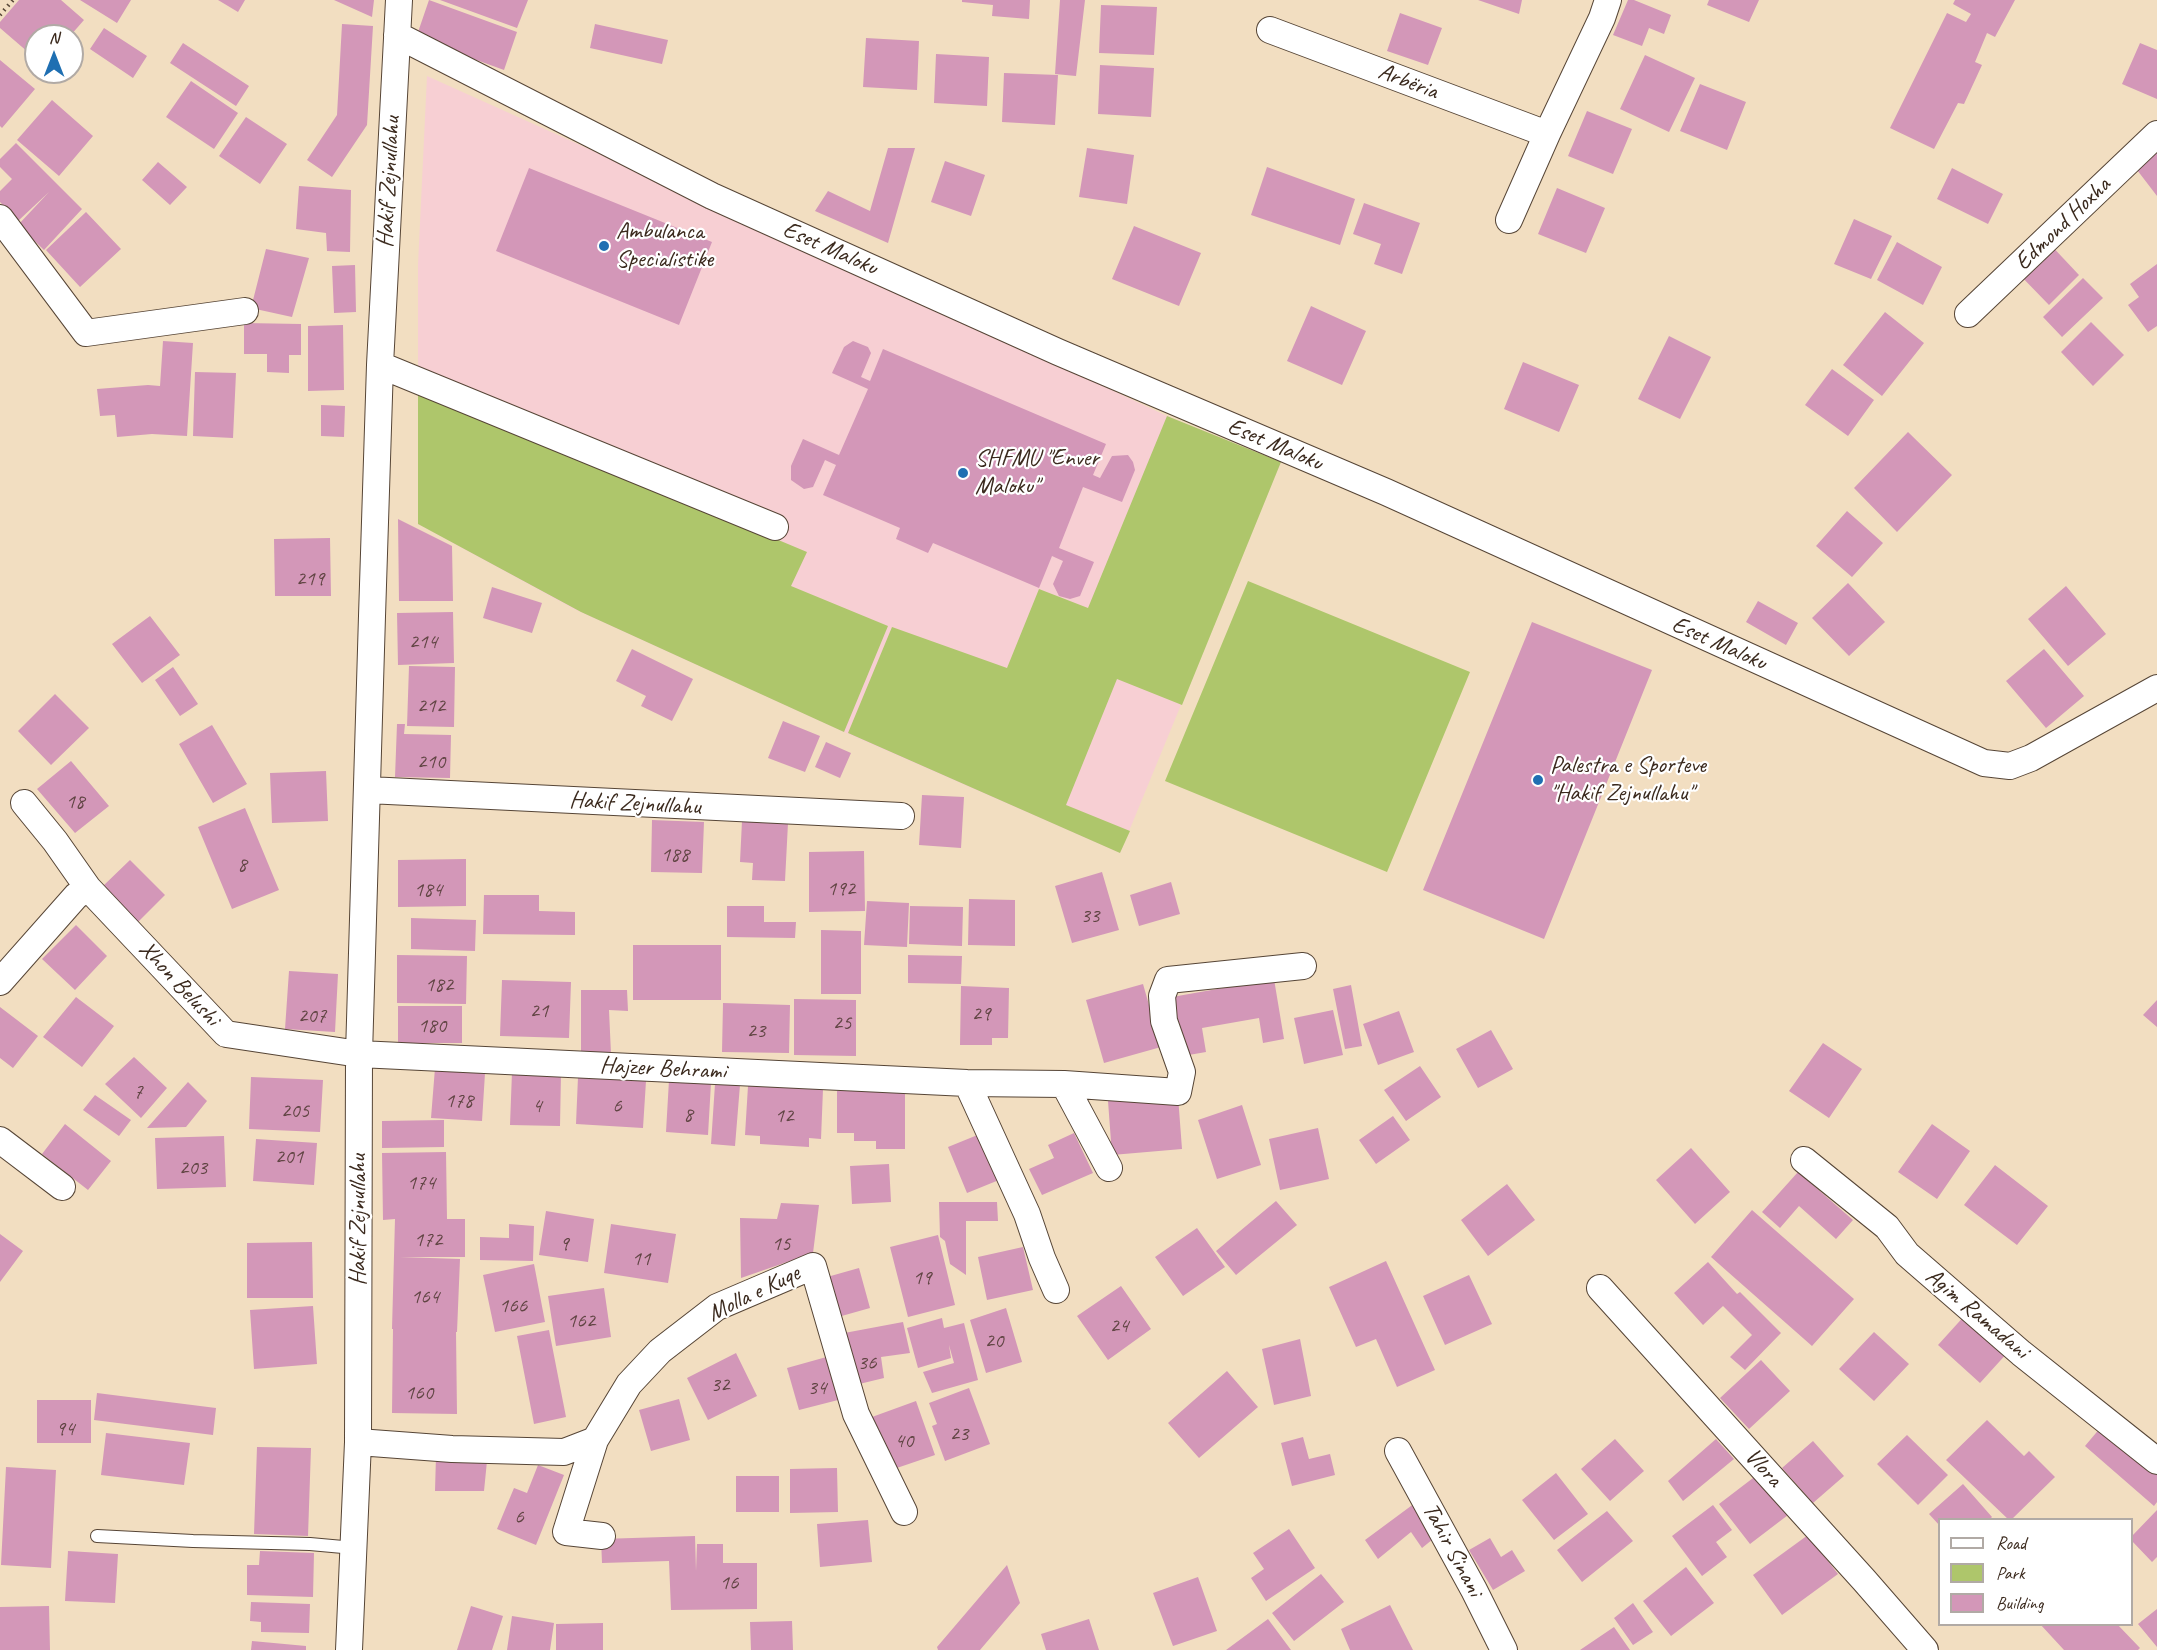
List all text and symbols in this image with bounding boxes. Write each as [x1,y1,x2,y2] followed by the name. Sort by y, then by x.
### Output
[24,24,84,84] north arrow
[49,28,59,48] text: N
[1374,58,1442,106] street label: Arbëria
[371,115,407,249] street label: Hakif Zejnullahu
[2009,171,2117,277] street label: Edmond Hoxha
[778,215,882,283] street label: Eset Maloku
[616,218,713,274] place label: Ambulanca Specialistike
[597,239,611,253] marker: Ambulanca Specialistike
[1223,412,1327,478] street label: Eset Maloku
[975,445,1099,501] place label: SHFMU "Enver Maloku"
[956,466,970,480] marker: SHFMU "Enver Maloku"
[296,566,324,592] house number: 219
[1667,610,1771,678] street label: Eset Maloku
[409,629,437,655] house number: 214
[417,693,445,719] house number: 212
[417,749,445,775] house number: 210
[1550,752,1706,808] place label: Palestra e Sporteve "Hakif Zejnullahu"
[1531,773,1545,787] marker: Palestra e Sporteve "Hakif Zejnullahu"
[568,786,702,822] street label: Hakif Zejnullahu
[66,789,84,815] house number: 18
[661,842,689,868] house number: 188
[237,852,247,878] house number: 8
[827,876,855,902] house number: 192
[414,877,442,903] house number: 184
[1081,903,1099,929] house number: 33
[132,935,226,1033] street label: Xhon Belushi
[425,972,453,998] house number: 182
[530,998,548,1024] house number: 21
[972,1001,990,1027] house number: 29
[298,1003,326,1029] house number: 207
[833,1010,851,1036] house number: 25
[418,1013,446,1039] house number: 180
[747,1018,765,1044] house number: 23
[599,1051,727,1087] street label: Hajzer Behrami
[133,1079,143,1105] house number: 7
[445,1088,473,1114] house number: 178
[532,1093,542,1119] house number: 4
[612,1093,622,1119] house number: 6
[281,1098,309,1124] house number: 205
[683,1102,693,1128] house number: 8
[775,1103,793,1129] house number: 12
[275,1144,303,1170] house number: 201
[345,1154,373,1286] street label: Hakif Zejnullahu
[179,1155,207,1181] house number: 203
[407,1170,435,1196] house number: 174
[414,1227,442,1253] house number: 172
[559,1231,569,1257] house number: 9
[772,1231,790,1257] house number: 15
[632,1246,650,1272] house number: 11
[703,1259,805,1329] street label: Molla e Kuqe
[1919,1262,2035,1366] street label: Agim Ramadani
[913,1265,931,1291] house number: 19
[411,1284,439,1310] house number: 164
[499,1293,527,1319] house number: 166
[567,1308,595,1334] house number: 162
[1110,1313,1128,1339] house number: 24
[985,1328,1003,1354] house number: 20
[858,1350,876,1376] house number: 36
[711,1372,729,1398] house number: 32
[808,1375,826,1401] house number: 34
[405,1380,433,1406] house number: 160
[56,1416,74,1442] house number: 94
[950,1421,968,1447] house number: 23
[895,1428,913,1454] house number: 40
[1738,1443,1788,1493] street label: Vlora
[1415,1498,1489,1602] street label: Tahir Sinani
[514,1504,524,1530] house number: 6
[1938,1518,2133,1626] legend
[1996,1532,2026,1554] text: Road
[1996,1562,2025,1584] text: Park
[720,1570,738,1596] house number: 16
[1996,1592,2043,1614] text: Building

